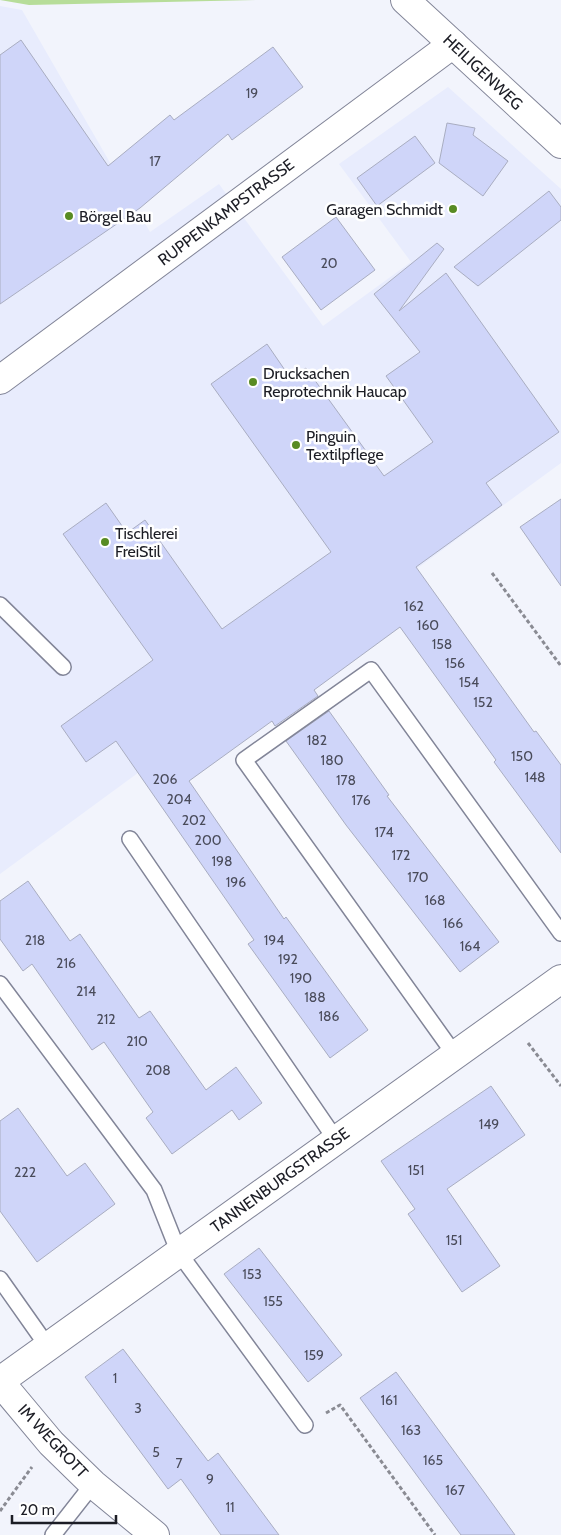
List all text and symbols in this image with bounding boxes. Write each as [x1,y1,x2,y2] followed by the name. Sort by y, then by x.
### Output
[439,30,527,114] street label: HEILIGENWEG
[246,84,258,102] house number: 19
[149,152,161,170] house number: 17
[154,155,298,269] street label: RUPPENKAMPSTRASSE
[326,200,444,219] place label: Garagen Schmidt
[447,203,459,215] marker: Garagen Schmidt
[79,207,151,226] place label: Börgel Bau
[63,210,75,222] marker: Börgel Bau
[320,254,338,272] house number: 20
[263,364,407,401] place label: Drucksachen Reprotechnik Haucap
[247,376,259,388] marker: Drucksachen Reprotechnik Haucap
[306,427,384,464] place label: Pinguin Textilpflege
[290,439,302,451] marker: Pinguin Textilpflege
[115,524,178,561] place label: Tischlerei FreiStil
[99,536,111,548] marker: Tischlerei FreiStil
[404,597,424,615] house number: 162
[417,616,439,634] house number: 160
[432,635,452,653] house number: 158
[445,654,465,672] house number: 156
[459,673,479,691] house number: 154
[473,693,493,711] house number: 152
[307,731,327,749] house number: 182
[511,747,533,765] house number: 150
[321,751,344,769] house number: 180
[524,768,546,786] house number: 148
[152,770,178,788] house number: 206
[336,771,356,789] house number: 178
[166,790,192,808] house number: 204
[351,791,371,809] house number: 176
[182,811,206,829] house number: 202
[374,823,394,841] house number: 174
[195,831,222,849] house number: 200
[392,846,410,864] house number: 172
[212,852,233,870] house number: 198
[407,868,429,886] house number: 170
[226,873,246,891] house number: 196
[425,891,446,909] house number: 168
[443,914,463,932] house number: 166
[25,931,45,949] house number: 218
[264,931,284,949] house number: 194
[460,937,480,955] house number: 164
[278,950,298,968] house number: 192
[56,954,76,972] house number: 216
[290,969,312,987] house number: 190
[76,982,96,1000] house number: 214
[304,988,326,1006] house number: 188
[319,1007,340,1025] house number: 186
[96,1010,116,1028] house number: 212
[126,1032,148,1050] house number: 210
[145,1061,171,1079] house number: 208
[479,1115,499,1133] house number: 149
[207,1123,353,1237] street label: TANNENBURGSTRASSE
[408,1161,424,1179] house number: 151
[14,1163,36,1181] house number: 222
[446,1231,462,1249] house number: 151
[242,1265,262,1283] house number: 153
[263,1292,283,1310] house number: 155
[304,1346,324,1364] house number: 159
[113,1369,117,1387] house number: 1
[381,1391,397,1409] house number: 161
[134,1399,142,1417] house number: 3
[14,1400,92,1482] street label: IM WEGROTT
[401,1421,421,1439] house number: 163
[152,1443,160,1461] house number: 5
[423,1451,443,1469] house number: 165
[175,1454,183,1472] house number: 7
[206,1470,214,1488] house number: 9
[445,1481,465,1499] house number: 167
[12,1492,116,1524] scale bar
[225,1498,235,1516] house number: 11
[20,1501,55,1519] text: 20 m

